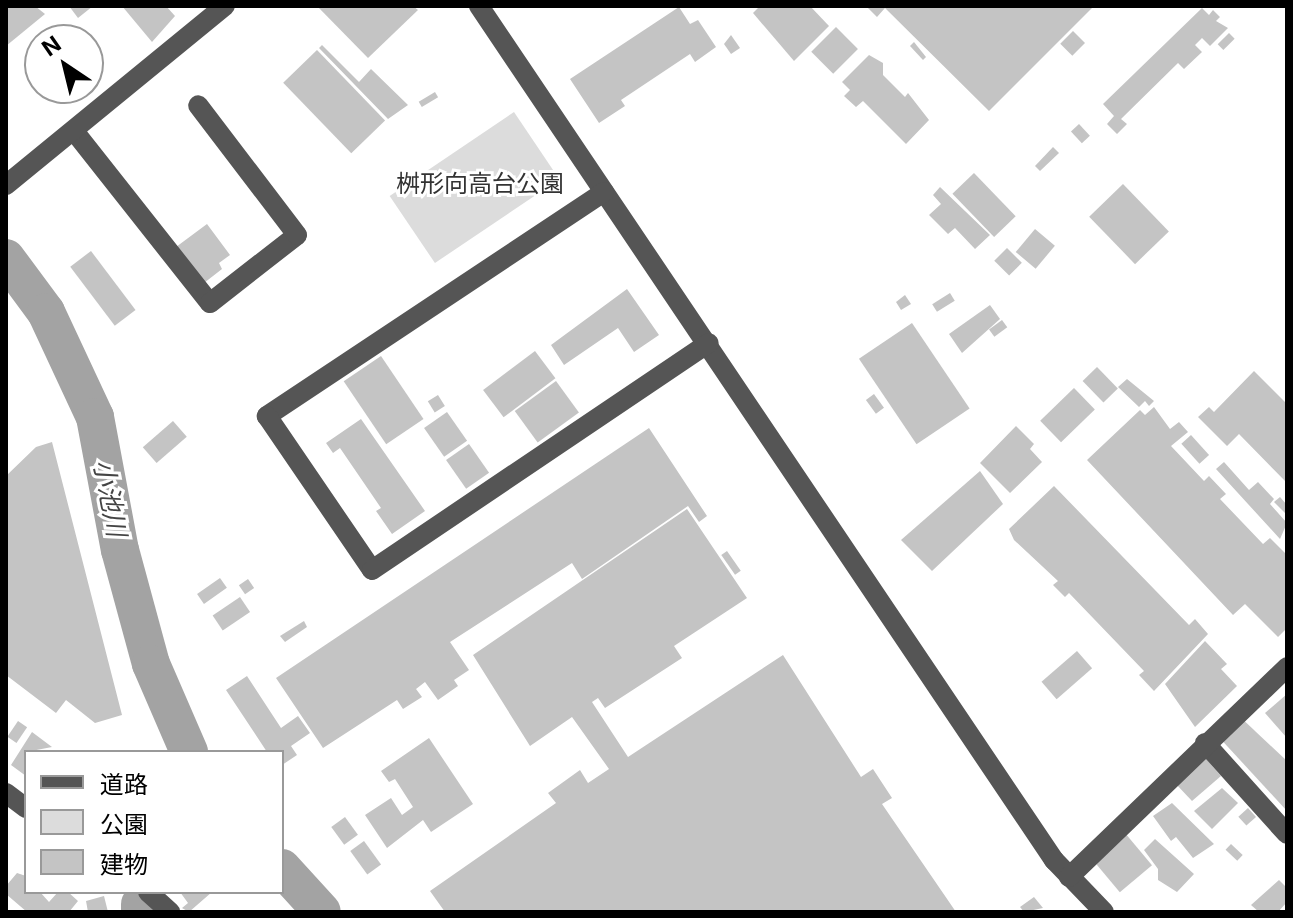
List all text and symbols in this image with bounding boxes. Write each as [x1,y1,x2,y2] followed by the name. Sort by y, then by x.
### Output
[24,24,104,104] north arrow
[37,31,66,61] text: N
[396,170,564,198] park label: 桝形向高台公園
[87,457,133,539] water label: 小池川
[24,750,284,894] legend
[100,770,148,799] text: 道路
[100,810,148,839] text: 公園
[100,850,148,879] text: 建物

